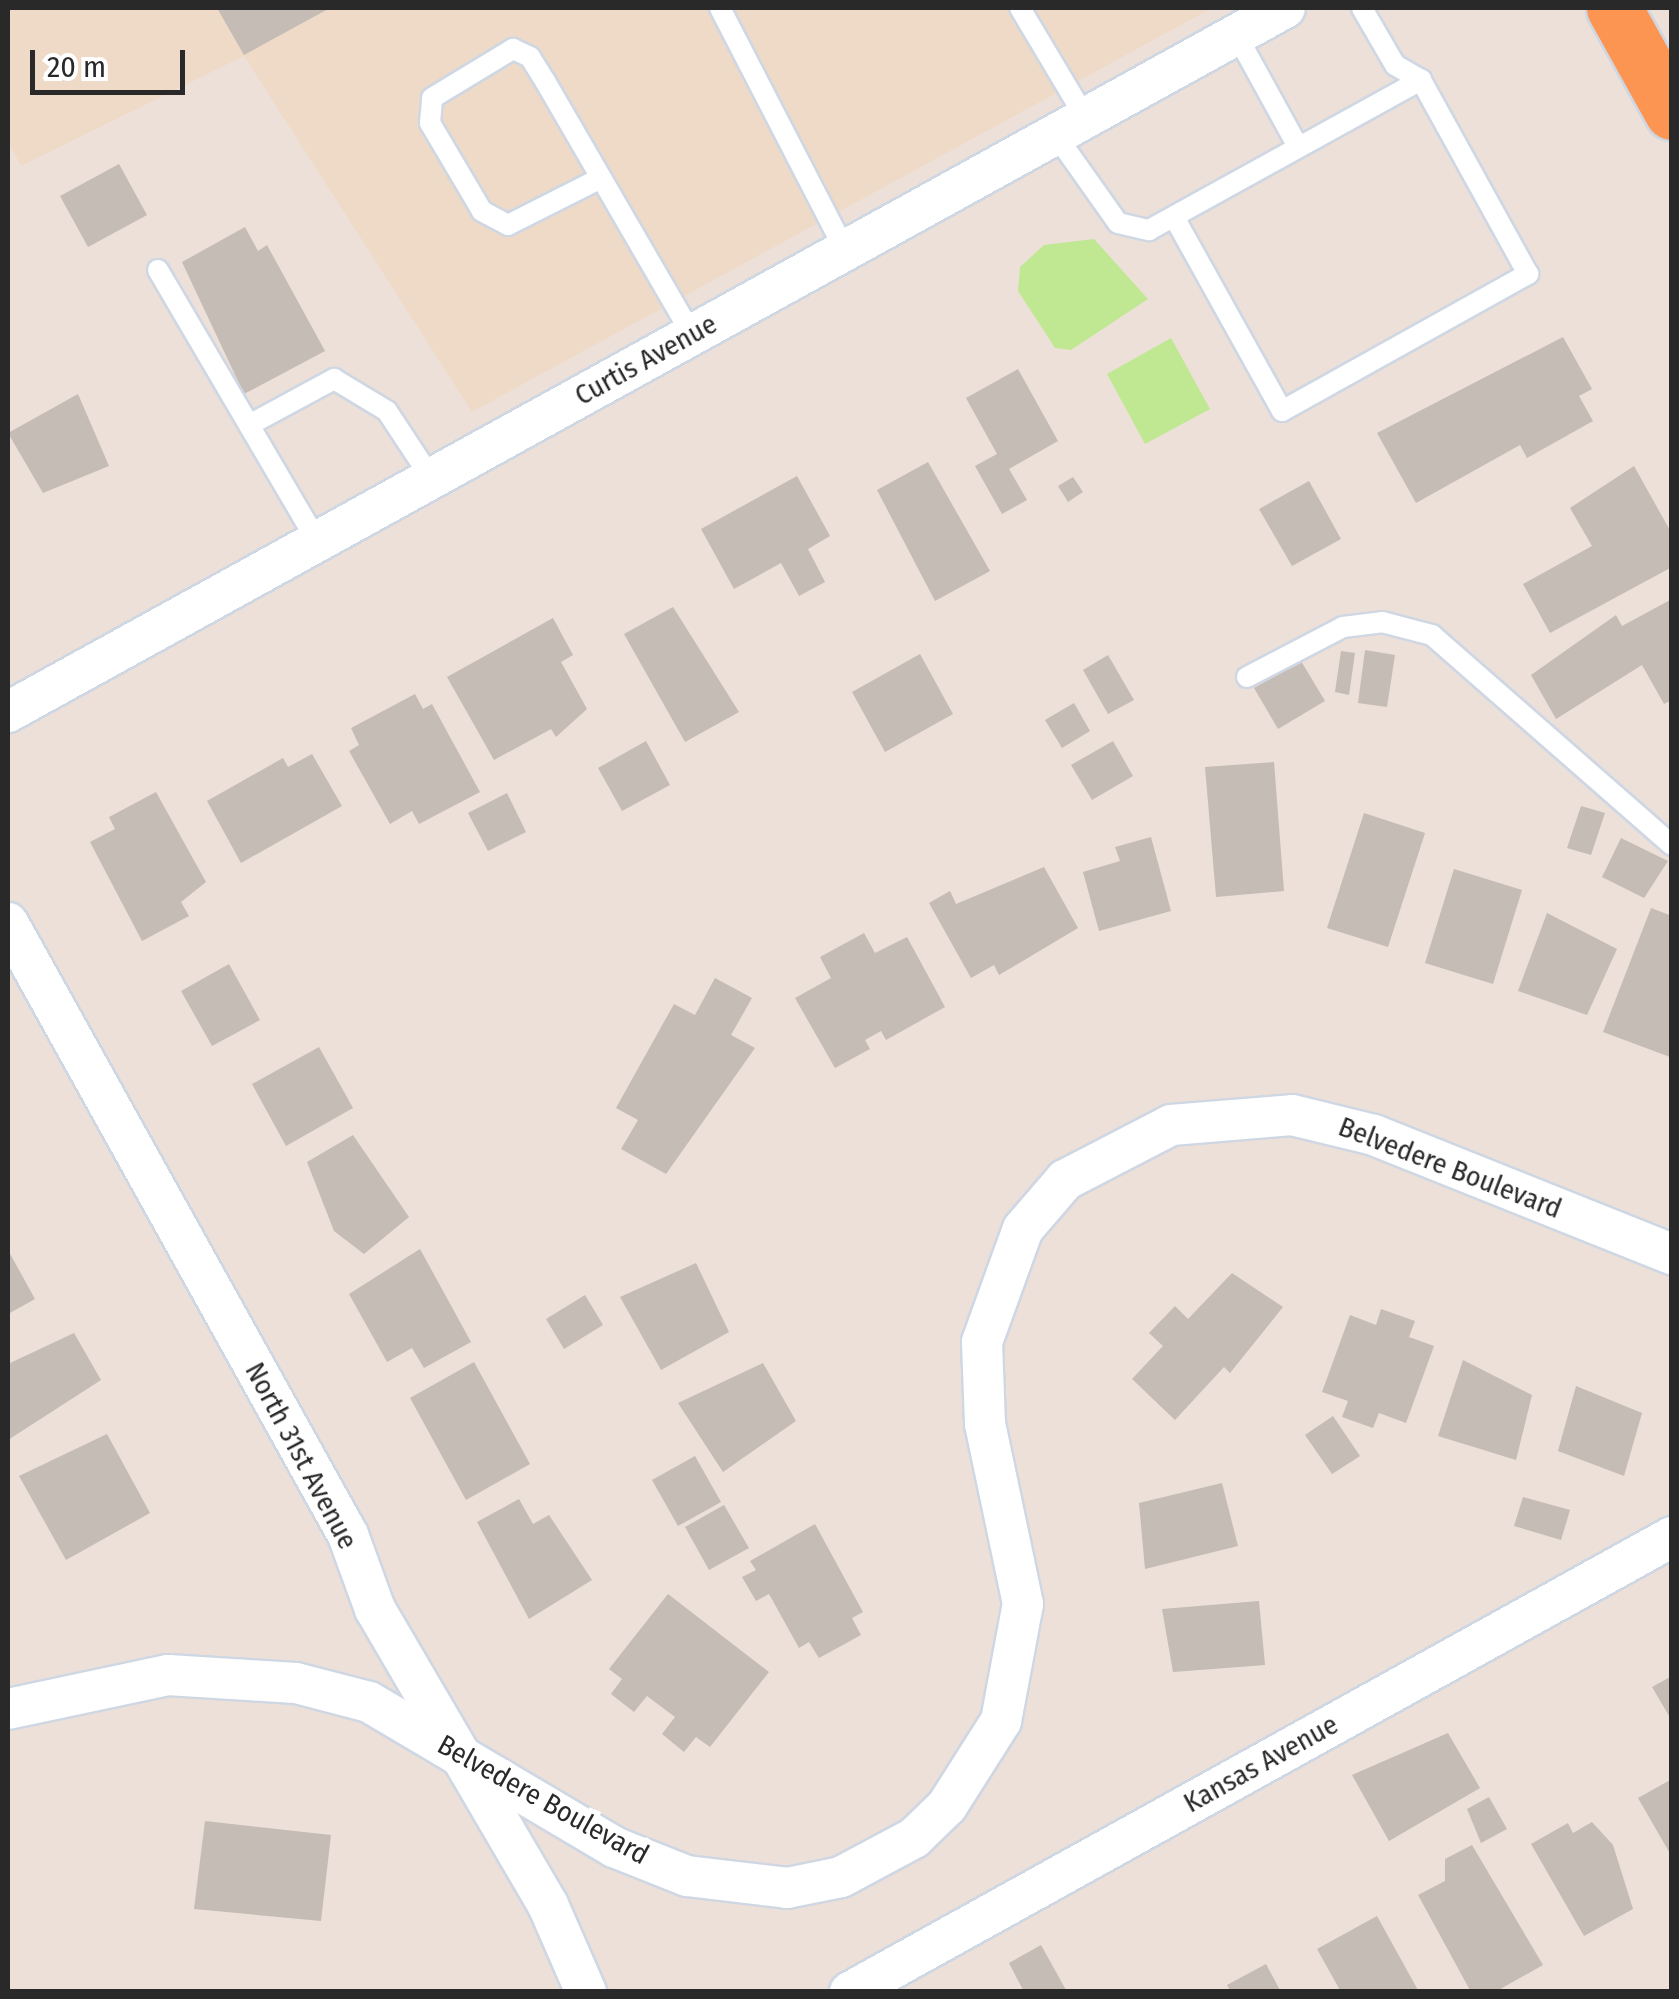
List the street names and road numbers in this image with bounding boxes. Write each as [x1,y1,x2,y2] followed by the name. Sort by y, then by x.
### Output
[569,307,723,413] street label: Curtis Avenue
[1334,1110,1566,1226] street label: Belvedere Boulevard
[238,1357,364,1555] street label: North 31st Avenue
[1178,1708,1344,1820] street label: Kansas Avenue
[432,1728,654,1872] street label: Belvedere Boulevard

